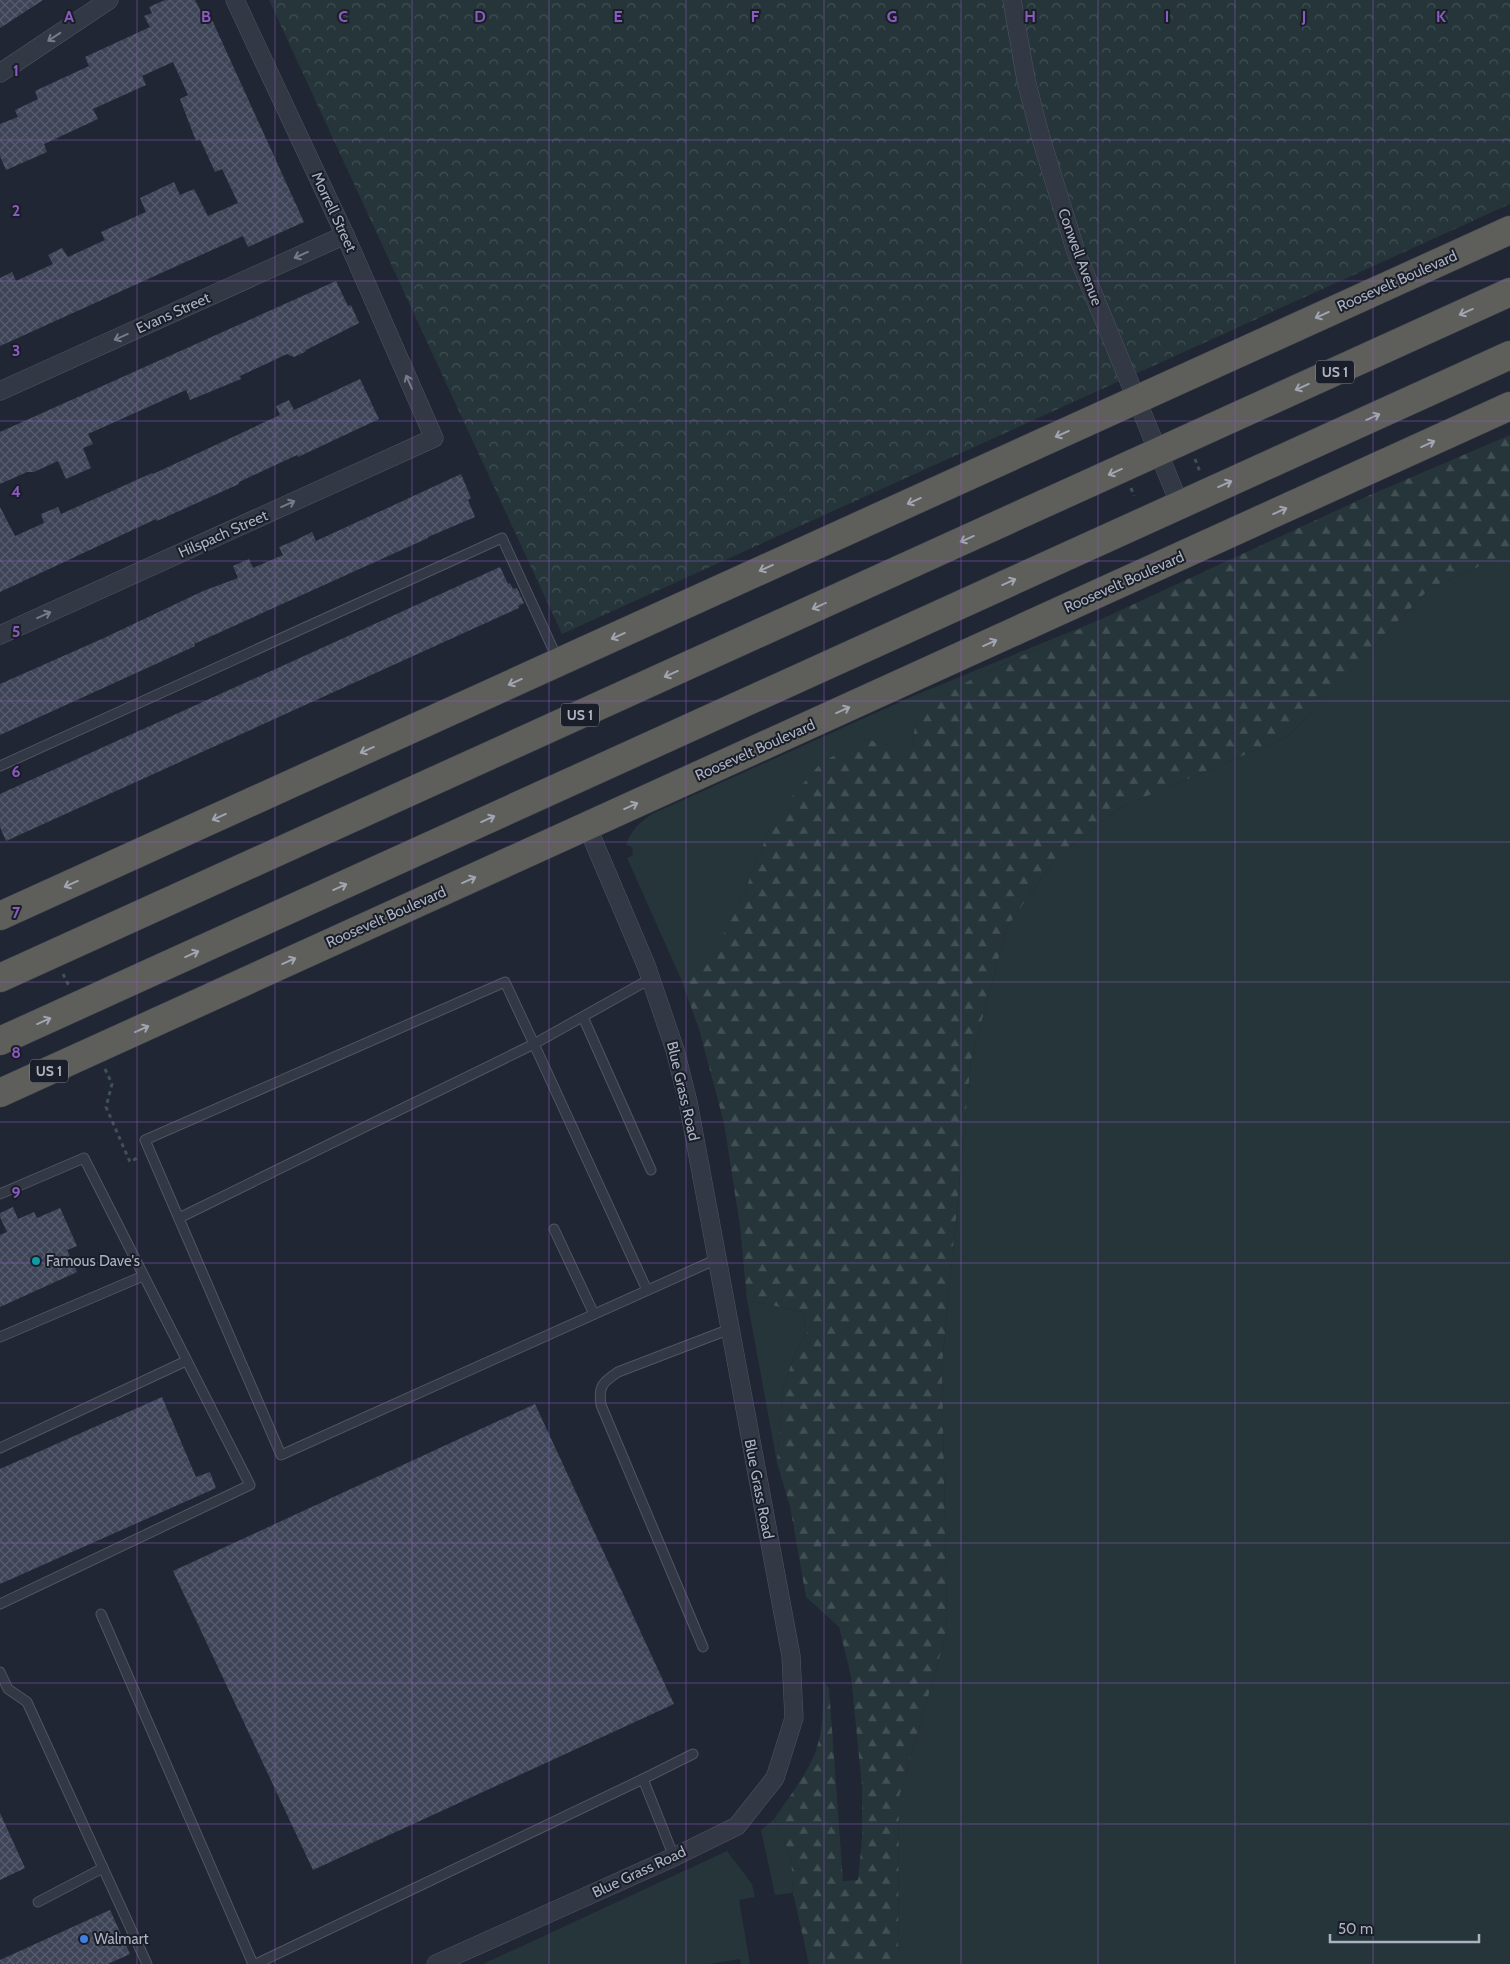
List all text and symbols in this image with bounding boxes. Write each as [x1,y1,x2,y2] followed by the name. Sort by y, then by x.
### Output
[64,7,74,26] text: A
[201,7,211,26] text: B
[338,7,348,26] text: C
[474,7,486,26] text: D
[613,7,623,26] text: E
[751,7,760,26] text: F
[887,7,897,26] text: G
[1024,7,1036,26] text: H
[1165,7,1169,26] text: I
[1301,7,1306,26] text: J
[1436,7,1446,26] text: K
[48,32,62,42] one-way arrow
[13,61,19,80] text: 1
[308,169,360,255] street label: Morrell Street
[12,201,20,220] text: 2
[1054,206,1106,308] street label: Conwell Avenue
[1334,246,1460,316] street label: Roosevelt Boulevard
[294,251,309,261] one-way arrow
[133,289,213,337] street label: Evans Street
[1459,308,1474,318] one-way arrow
[1315,311,1330,320] one-way arrow
[114,332,129,342] one-way arrow
[12,341,20,360] text: 3
[1316,361,1354,384] road number: US 1
[404,375,414,390] one-way arrow
[1295,382,1310,392] one-way arrow
[1365,412,1380,422] one-way arrow
[1055,430,1070,439] one-way arrow
[1420,438,1435,448] one-way arrow
[1108,468,1123,477] one-way arrow
[1217,479,1232,489] one-way arrow
[11,482,21,501] text: 4
[907,497,922,507] one-way arrow
[280,499,295,509] one-way arrow
[176,506,270,562] street label: Hilspach Street
[1272,506,1287,515] one-way arrow
[960,535,975,545] one-way arrow
[1061,547,1187,617] street label: Roosevelt Boulevard
[759,564,774,574] one-way arrow
[1001,577,1016,587] one-way arrow
[812,602,827,612] one-way arrow
[36,609,51,619] one-way arrow
[12,622,20,641] text: 5
[611,631,626,641] one-way arrow
[983,637,998,647] one-way arrow
[664,669,679,679] one-way arrow
[508,678,523,688] one-way arrow
[561,704,599,726] road number: US 1
[835,705,850,714] one-way arrow
[692,715,818,785] street label: Roosevelt Boulevard
[360,745,375,755] one-way arrow
[12,762,21,781] text: 6
[623,801,638,811] one-way arrow
[212,812,227,822] one-way arrow
[480,814,495,824] one-way arrow
[461,874,476,884] one-way arrow
[64,880,79,889] one-way arrow
[332,881,347,891] one-way arrow
[323,882,449,952] street label: Roosevelt Boulevard
[12,903,21,922] text: 7
[184,948,199,958] one-way arrow
[282,956,297,966] one-way arrow
[36,1016,51,1025] one-way arrow
[134,1023,149,1033] one-way arrow
[663,1040,703,1142] street label: Blue Grass Road
[11,1043,21,1062] text: 8
[30,1060,68,1082] road number: US 1
[12,1183,21,1202] text: 9
[46,1252,140,1270] place label: Famous Dave's
[30,1255,42,1267] marker: Famous Dave's
[740,1437,778,1541] street label: Blue Grass Road
[589,1842,689,1902] street label: Blue Grass Road
[1330,1912,1479,1944] scale bar
[1338,1920,1373,1938] text: 50 m
[94,1930,148,1948] place label: Walmart
[78,1933,90,1945] marker: Walmart

